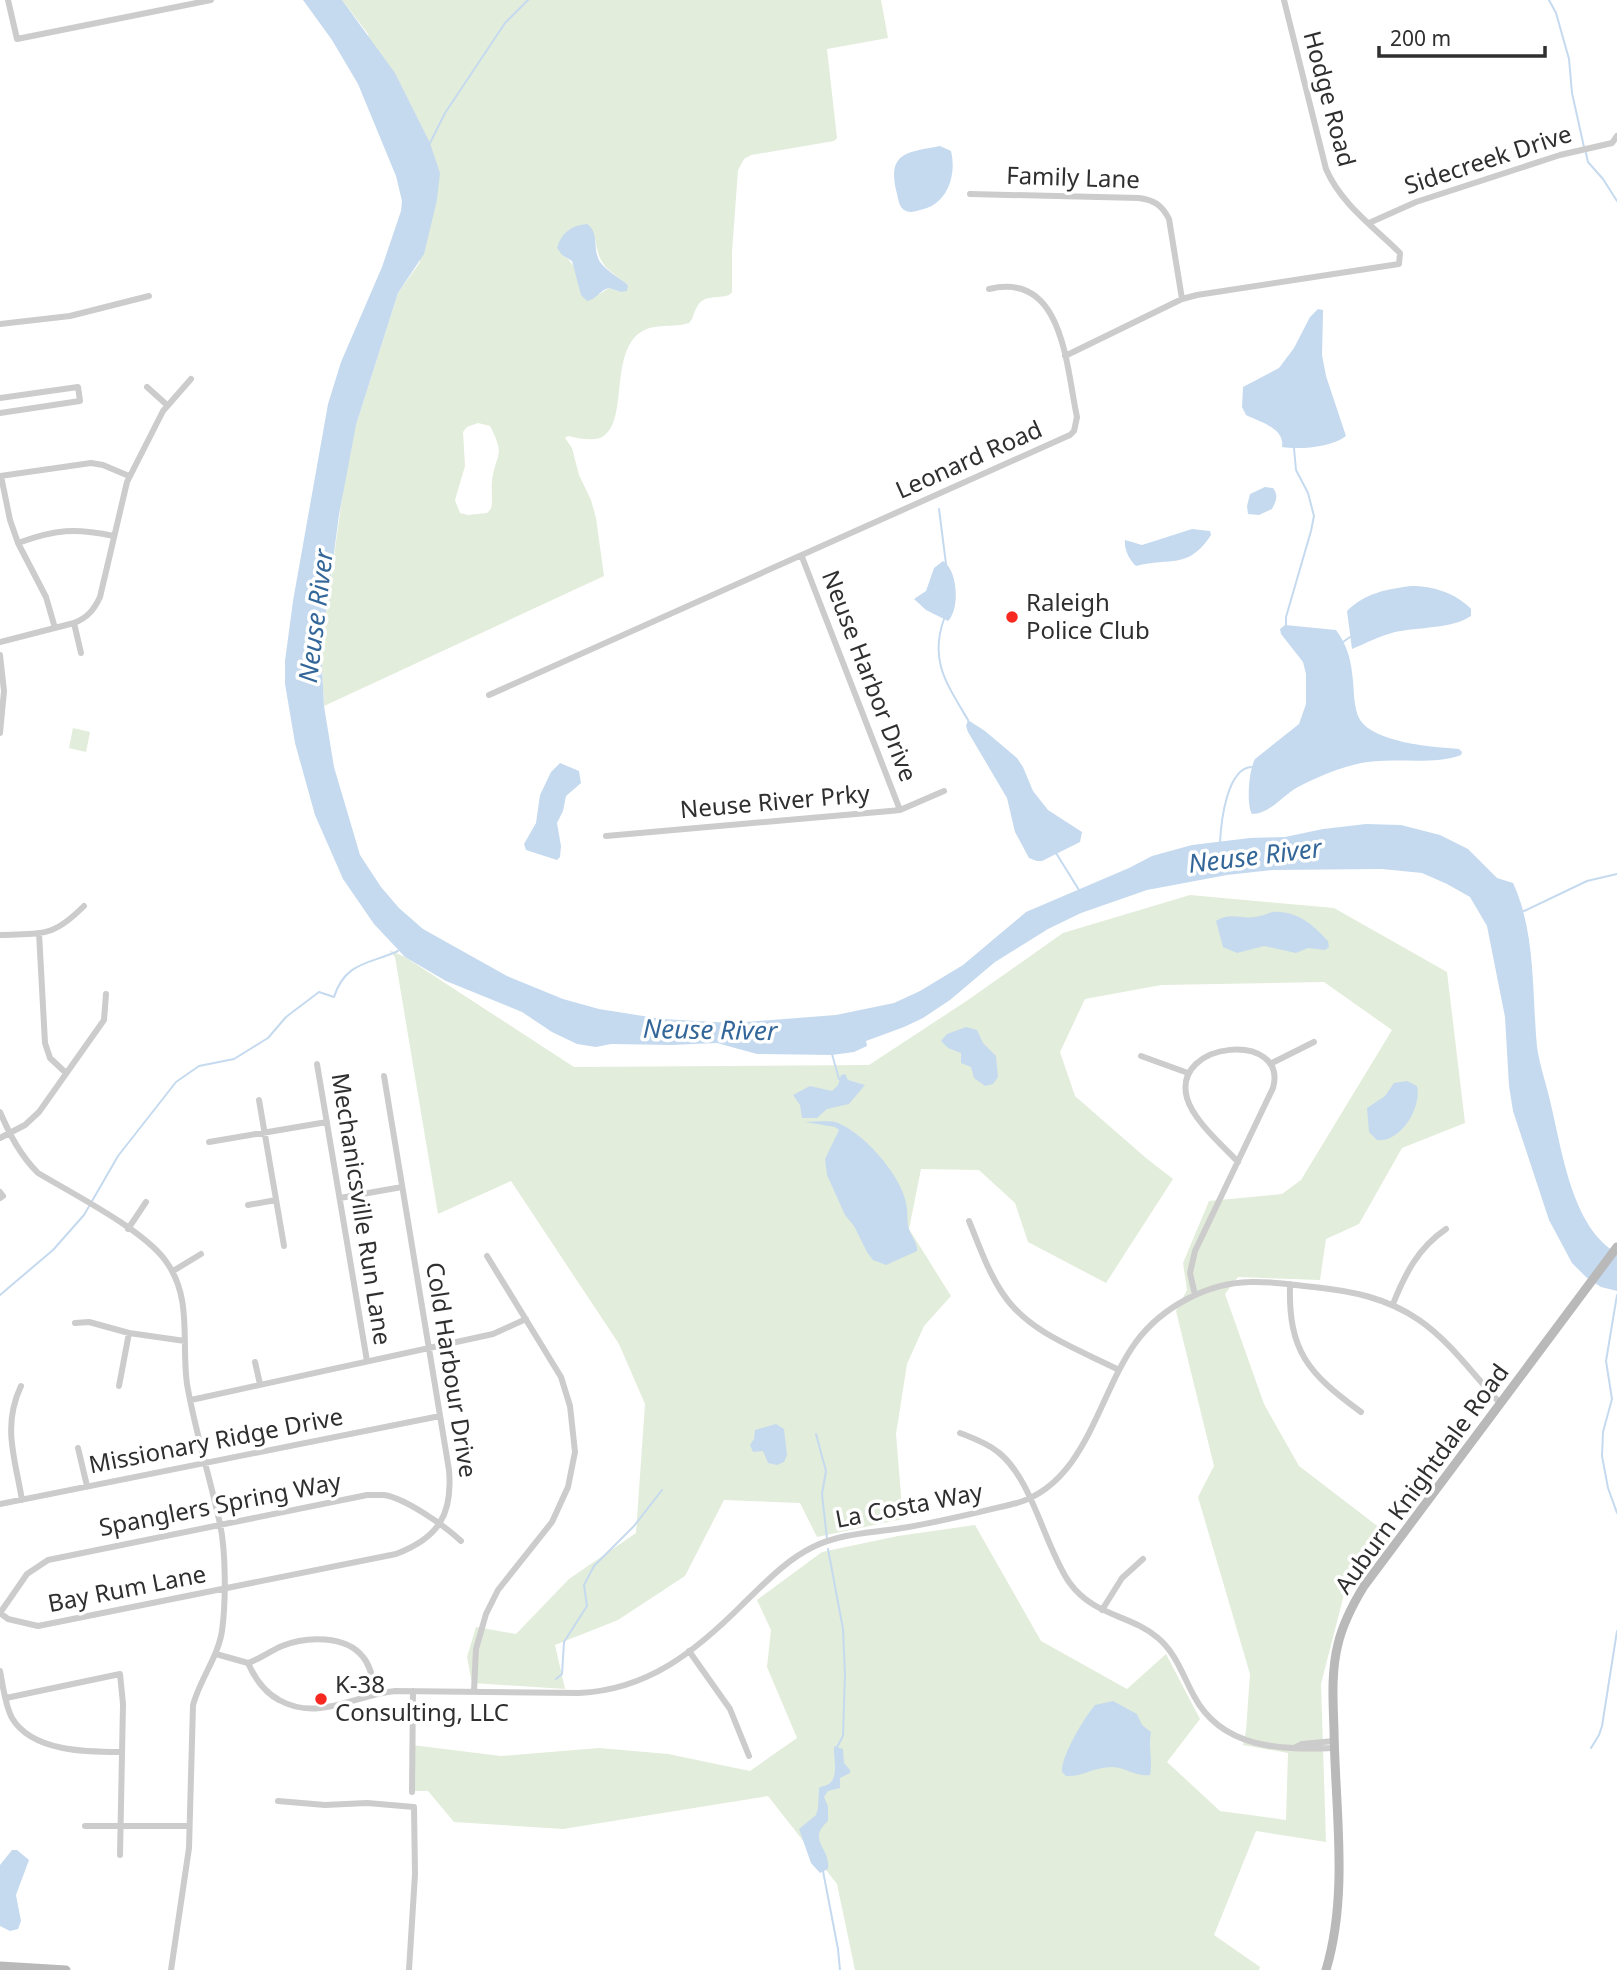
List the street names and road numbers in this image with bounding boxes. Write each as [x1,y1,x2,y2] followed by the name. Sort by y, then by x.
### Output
[1296,27,1364,170] street label: Hodge Road
[1400,116,1575,201] street label: Sidecreek Drive
[1006,158,1140,195] street label: Family Lane
[890,412,1047,506] street label: Leonard Road
[815,565,926,786] street label: Neuse Harbor Drive
[679,776,872,825] street label: Neuse River Prky
[325,1070,400,1347] street label: Mechanicsville Run Lane
[419,1260,486,1480] street label: Cold Harbour Drive
[1326,1356,1515,1600] street label: Auburn Knightdale Road
[86,1399,346,1480] street label: Missionary Ridge Drive
[96,1464,344,1543] street label: Spanglers Spring Way
[832,1474,986,1535] street label: La Costa Way
[45,1556,209,1619] street label: Bay Rum Lane

